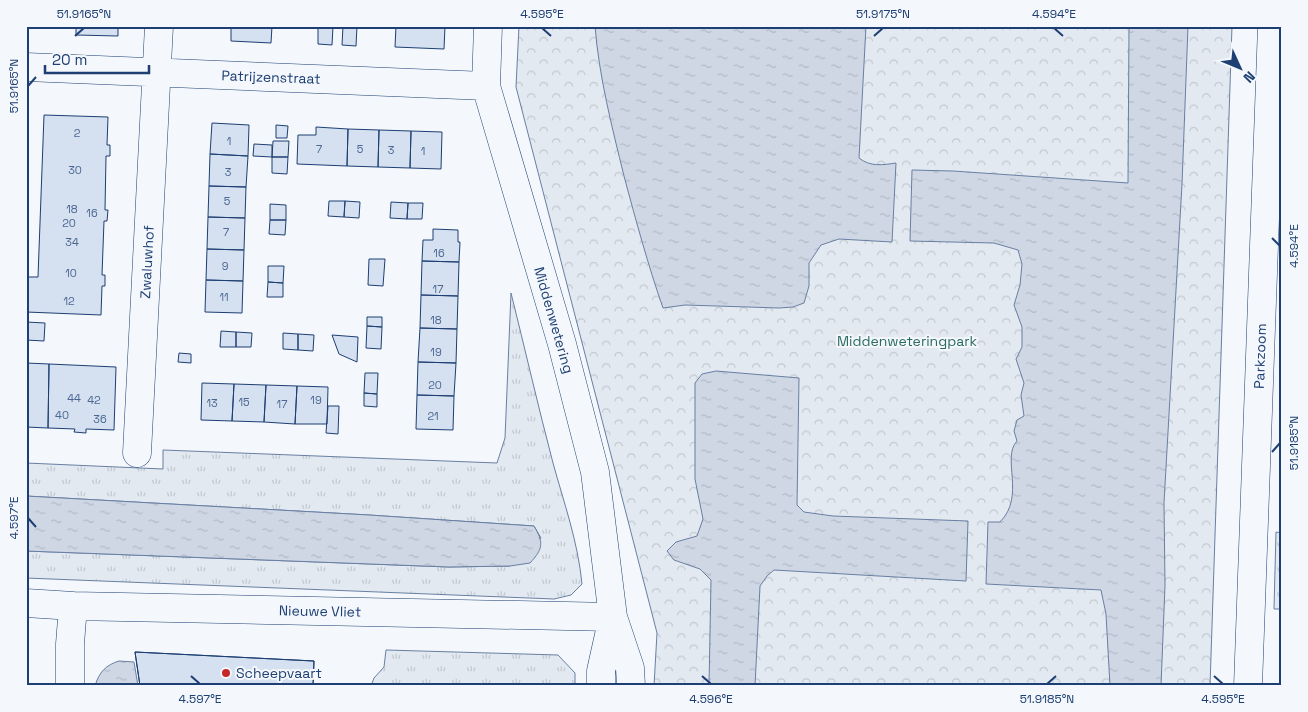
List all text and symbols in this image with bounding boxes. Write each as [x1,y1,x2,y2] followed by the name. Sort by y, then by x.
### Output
[57,6,111,22] text: 51.9165°N
[520,6,564,22] text: 4.595°E
[856,6,910,22] text: 51.9175°N
[1032,6,1076,22] text: 4.594°E
[45,42,149,74] scale bar
[1216,42,1266,92] north arrow
[52,50,87,69] text: 20 m
[6,59,22,113] text: 51.9165°N
[221,66,321,88] street label: Patrijzenstraat
[1240,67,1259,87] text: N
[74,126,81,140] house number: 2
[227,134,231,148] house number: 1
[316,142,322,156] house number: 7
[357,142,364,156] house number: 5
[388,143,395,157] house number: 3
[421,144,425,158] house number: 1
[68,163,82,177] house number: 30
[225,165,232,179] house number: 3
[224,194,231,208] house number: 5
[66,202,78,216] house number: 18
[86,206,98,220] house number: 16
[62,216,76,230] house number: 20
[1286,224,1302,268] text: 4.594°E
[136,225,158,299] street label: Zwaluwhof
[223,225,229,239] house number: 7
[65,235,79,249] house number: 34
[433,246,445,260] house number: 16
[222,259,229,273] house number: 9
[530,265,578,375] street label: Middenwetering
[65,266,77,280] house number: 10
[433,282,443,296] house number: 17
[219,290,229,304] house number: 11
[63,294,75,308] house number: 12
[430,313,442,327] house number: 18
[1250,323,1270,389] street label: Parkzoom
[837,332,978,350] park label: Middenweteringpark
[430,345,442,359] house number: 19
[428,378,442,392] house number: 20
[67,391,81,405] house number: 44
[87,393,101,407] house number: 42
[310,393,322,407] house number: 19
[238,395,250,409] house number: 15
[206,396,218,410] house number: 13
[277,397,287,411] house number: 17
[55,408,69,422] house number: 40
[427,409,439,423] house number: 21
[93,412,107,426] house number: 36
[1286,416,1302,470] text: 51.9185°N
[6,496,22,539] text: 4.597°E
[279,601,361,621] street label: Nieuwe Vliet
[236,664,322,682] place label: Scheepvaart
[220,667,232,679] marker: Scheepvaart
[179,691,222,707] text: 4.597°E
[689,691,733,707] text: 4.596°E
[1020,691,1074,707] text: 51.9185°N
[1201,691,1245,707] text: 4.595°E

